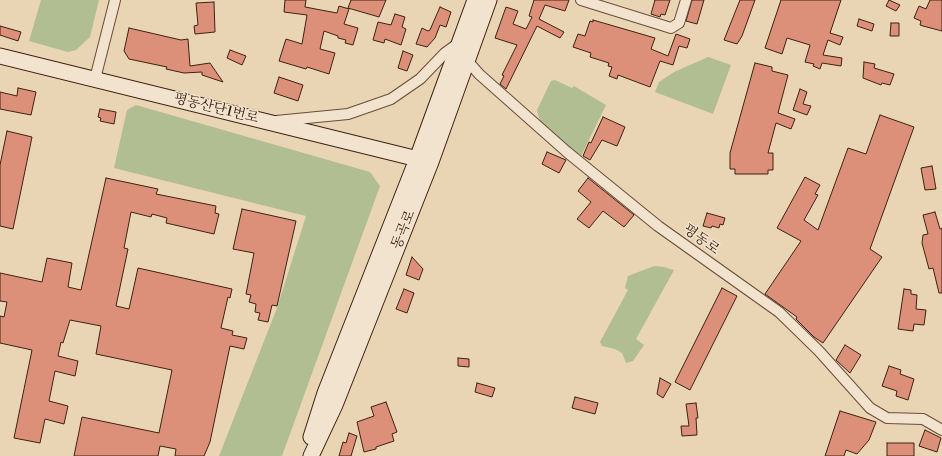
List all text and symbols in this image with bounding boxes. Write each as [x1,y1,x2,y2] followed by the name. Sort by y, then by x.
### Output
[172,90,260,128] street label: 평동산단1번로
[389,208,419,252] street label: 동곡로
[680,221,722,259] street label: 평동로

